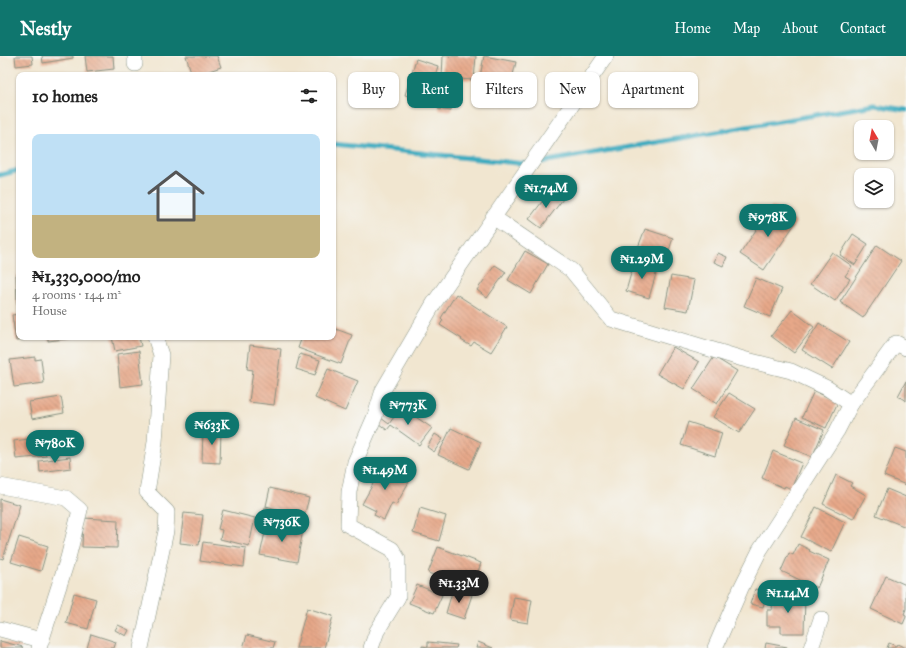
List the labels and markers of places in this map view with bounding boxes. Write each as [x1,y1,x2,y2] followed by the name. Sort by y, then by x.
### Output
[513,175,579,209] pin: ₦1.74M
[740,204,796,238] pin: ₦978K
[609,246,675,280] pin: ₦1.29M
[380,392,436,426] pin: ₦773K
[184,412,240,446] pin: ₦633K
[27,430,83,464] pin: ₦780K
[352,457,418,491] pin: ₦1.49M
[254,509,310,543] pin: ₦736K
[426,570,492,604] pin: ₦1.33M
[755,580,821,614] pin: ₦1.14M

